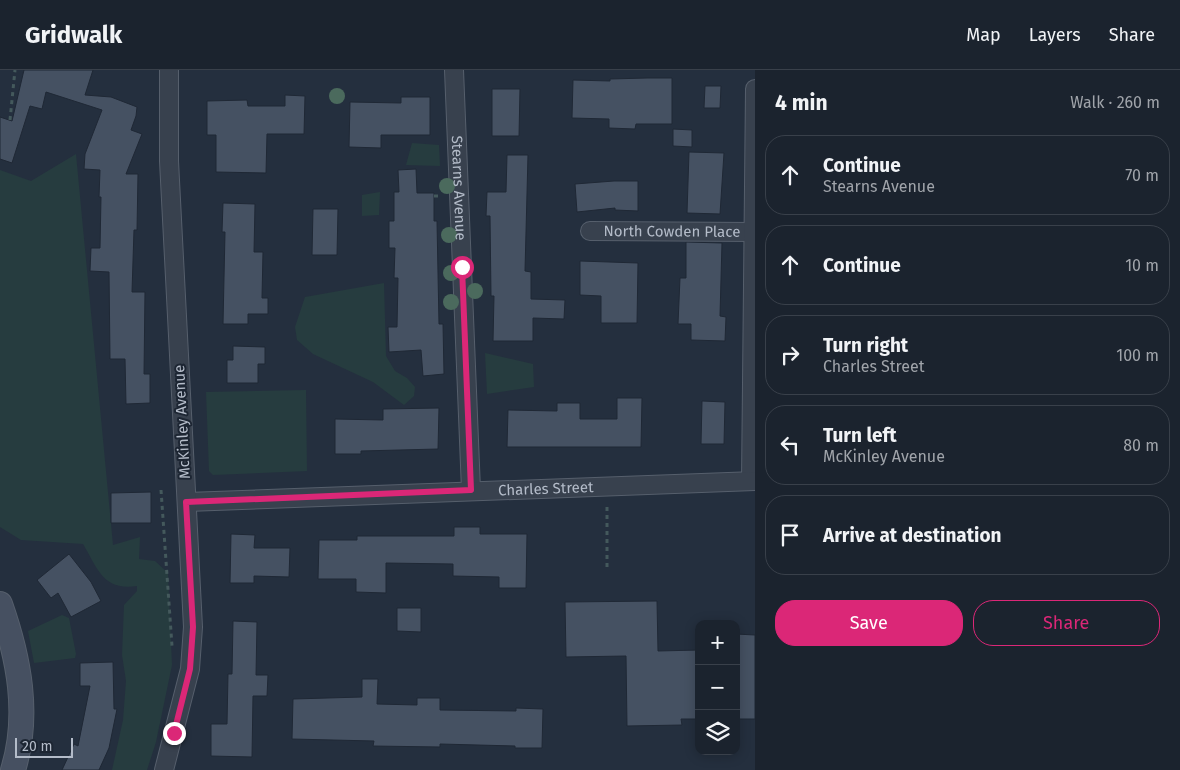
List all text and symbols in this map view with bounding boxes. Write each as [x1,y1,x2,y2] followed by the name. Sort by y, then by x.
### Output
[25,21,122,49] text: Gridwalk
[966,24,1001,46] text: Map
[1029,24,1081,46] text: Layers
[1109,24,1155,46] text: Share
[775,90,828,116] text: 4 min
[1070,93,1160,112] text: Walk · 260 m
[448,135,470,241] street label: Stearns Avenue
[823,154,901,177] text: Continue
[776,161,804,189] icon: ahead
[1125,166,1159,185] text: 70 m
[823,177,935,196] text: Stearns Avenue
[604,222,740,241] street label: North Cowden Place
[776,251,804,279] icon: ahead
[823,254,901,277] text: Continue
[451,256,474,279] route start
[1125,256,1159,275] text: 10 m
[823,334,908,357] text: Turn right
[776,341,804,369] icon: right
[1116,346,1159,365] text: 100 m
[823,357,925,376] text: Charles Street
[170,364,194,480] street label: McKinley Avenue
[823,424,897,447] text: Turn left
[776,431,804,459] icon: left
[1123,436,1159,455] text: 80 m
[823,447,945,466] text: McKinley Avenue
[498,478,594,499] street label: Charles Street
[776,521,804,549] icon: arrive
[823,524,1002,547] text: Arrive at destination
[775,600,963,646] button: Save
[973,600,1160,646] button: Share
[695,620,740,755] map controls
[695,620,740,665] button: +
[695,665,740,710] button: −
[695,710,740,755] button: layers
[163,722,186,745] route end
[15,735,72,758] scale bar
[22,738,52,755] text: 20 m

